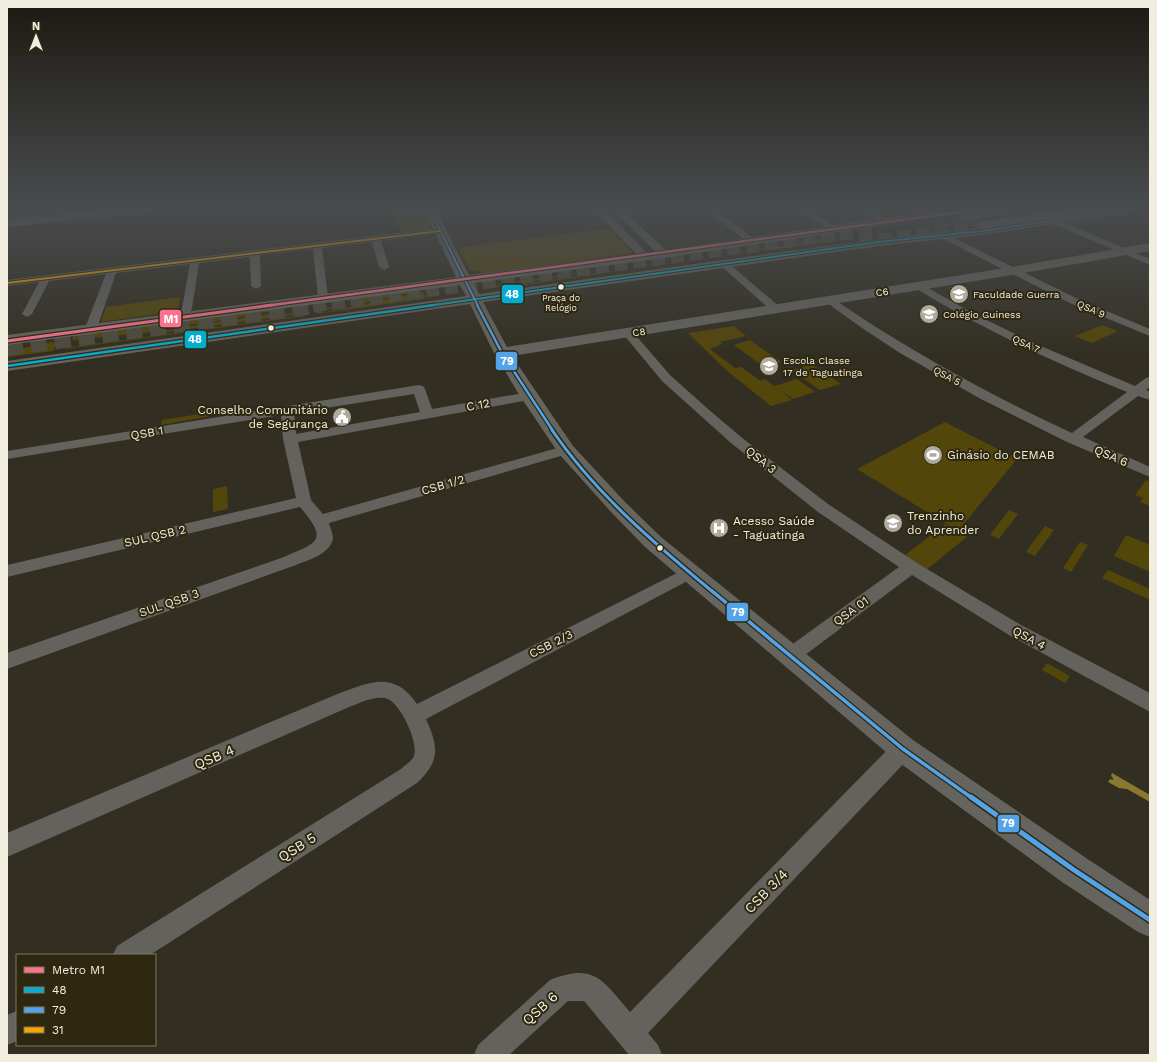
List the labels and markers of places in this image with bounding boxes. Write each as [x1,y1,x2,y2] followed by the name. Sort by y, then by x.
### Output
[556,282,566,292] marker: Praça do Relógio
[948,283,970,305] school or university icon: Faculdade Guerra
[973,289,1060,300] place label: Faculdade Guerra
[542,293,580,313] place label: Praça do Relógio
[918,303,940,325] school or university icon: Colégio Guiness
[943,309,1021,320] place label: Colégio Guiness
[266,323,276,333] unlabelled marker
[758,355,780,377] school or university icon: Escola Classe 17 de Taguatinga
[783,355,863,378] place label: Escola Classe 17 de Taguatinga
[197,403,328,431] place label: Conselho Comunitário de Segurança
[331,406,353,428] public building icon: Conselho Comunitário de Segurança
[922,444,944,466] sports icon: Ginásio do CEMAB
[947,448,1055,462] place label: Ginásio do CEMAB
[907,509,979,537] place label: Trenzinho do Aprender
[882,512,904,534] school or university icon: Trenzinho do Aprender
[733,514,815,542] place label: Acesso Saúde - Taguatinga
[708,517,730,539] hospital icon: Acesso Saúde - Taguatinga
[655,543,665,553] unlabelled marker

